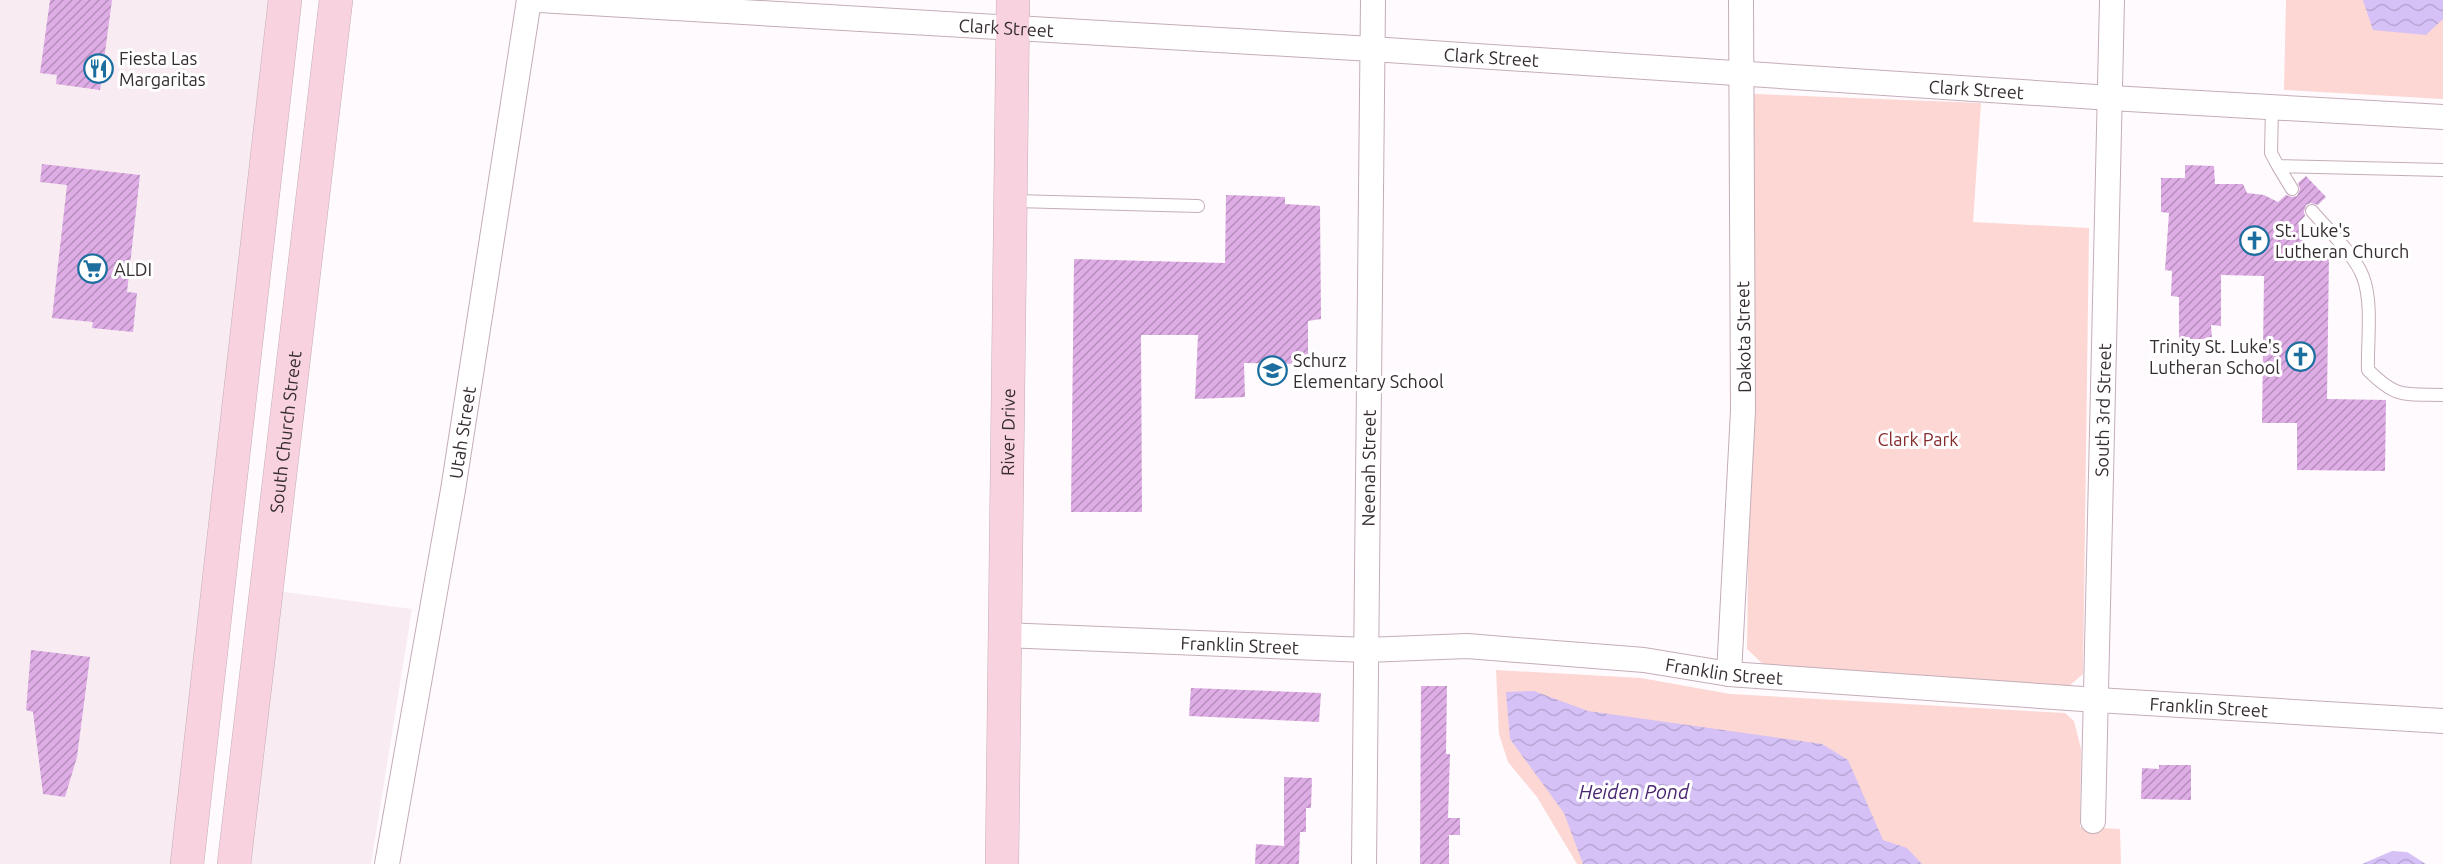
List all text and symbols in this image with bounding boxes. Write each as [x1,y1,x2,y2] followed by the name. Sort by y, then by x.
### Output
[958,15,1054,40] street label: Clark Street
[1443,44,1540,70] street label: Clark Street
[119,48,206,89] place label: Fiesta Las Margaritas
[82,52,114,84] restaurant icon: Fiesta Las Margaritas
[1928,76,2024,102] street label: Clark Street
[2275,220,2409,261] place label: St. Luke's Lutheran Church
[2238,224,2270,256] church icon: St. Luke's Lutheran Church
[77,253,109,285] supermarket icon: ALDI
[114,259,152,279] place label: ALDI
[1732,281,1754,393] street label: Dakota Street
[2149,336,2280,377] place label: Trinity St. Luke's Lutheran School
[2285,340,2317,372] church icon: Trinity St. Luke's Lutheran School
[2091,343,2114,477] street label: South 3rd Street
[266,350,304,514] street label: South Church Street
[1293,350,1444,391] place label: Schurz Elementary School
[1256,354,1288,386] school or university icon: Schurz Elementary School
[445,385,479,480] street label: Utah Street
[997,388,1018,476] street label: River Drive
[1358,409,1379,527] street label: Neenah Street
[1878,429,1958,449] park label: Clark Park
[1180,632,1299,657] street label: Franklin Street
[1664,654,1784,688] street label: Franklin Street
[2149,693,2268,720] street label: Franklin Street
[1579,780,1690,803] water label: Heiden Pond

